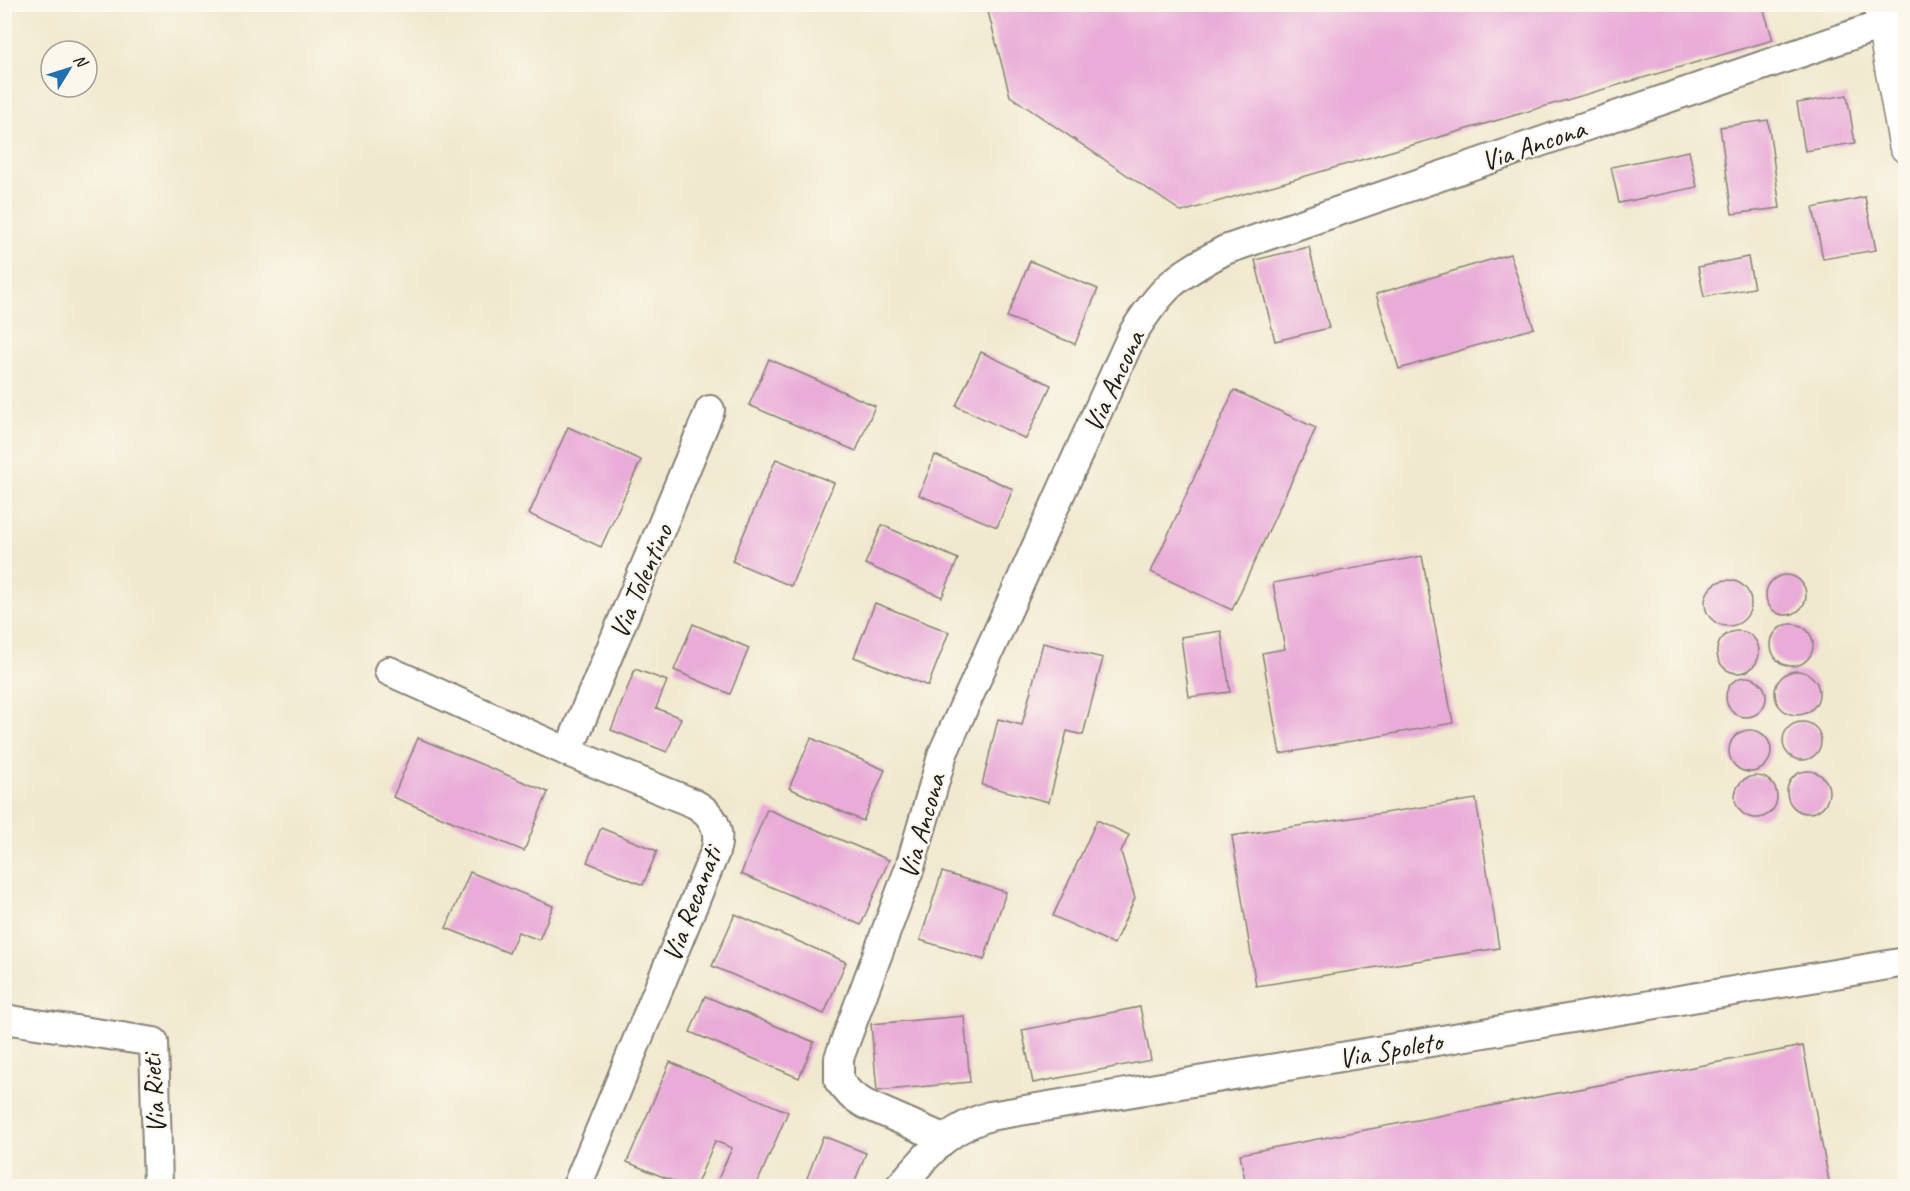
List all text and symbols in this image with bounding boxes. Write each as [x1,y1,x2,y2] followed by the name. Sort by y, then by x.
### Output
[39,39,99,99] north arrow
[69,50,93,73] text: N
[1476,110,1592,179] street label: Via Ancona
[1075,323,1153,437] street label: Via Ancona
[601,517,681,644] street label: Via Tolentino
[890,768,954,883] street label: Via Ancona
[654,838,731,967] street label: Via Recanati
[1336,1023,1447,1076] street label: Via Spoleto
[133,1049,174,1135] street label: Via Rieti

